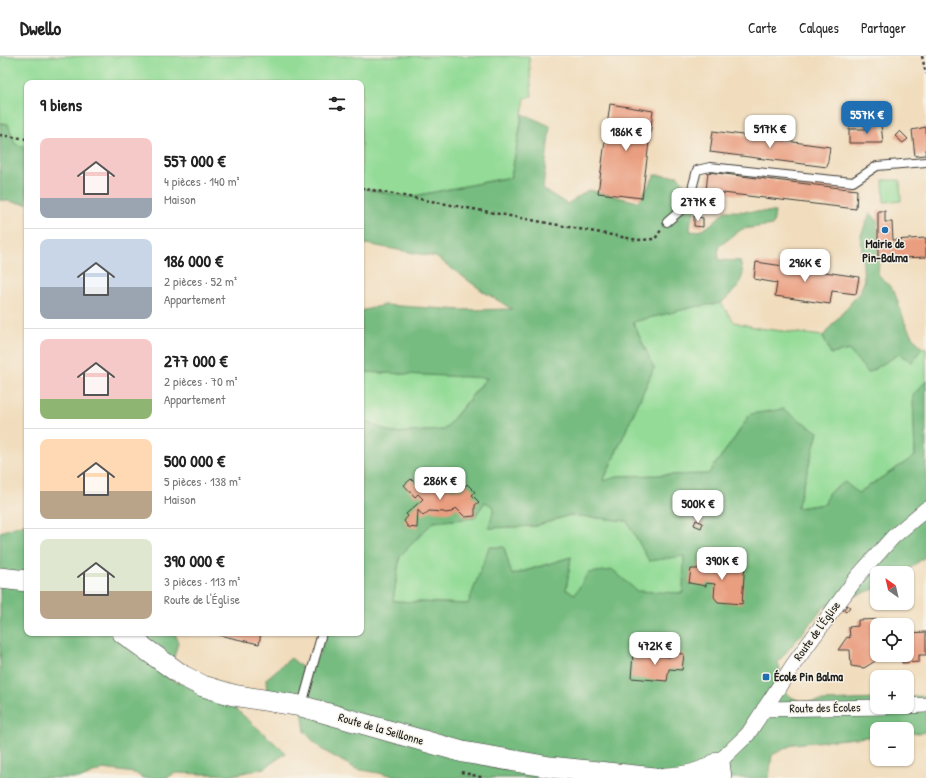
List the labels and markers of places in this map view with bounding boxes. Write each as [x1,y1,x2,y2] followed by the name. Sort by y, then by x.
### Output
[834,101,900,135] pin: 557K €
[737,115,803,149] pin: 517K €
[593,118,659,152] pin: 186K €
[665,188,731,222] pin: 277K €
[880,225,890,235] marker: Mairie de Pin-Balma
[862,235,908,266] place label: Mairie de Pin-Balma
[772,249,838,283] pin: 296K €
[407,467,473,501] pin: 286K €
[665,490,731,524] pin: 500K €
[689,547,755,581] pin: 390K €
[622,632,688,666] pin: 472K €
[774,668,843,685] place label: École Pin Balma
[761,672,771,682] marker: École Pin Balma

